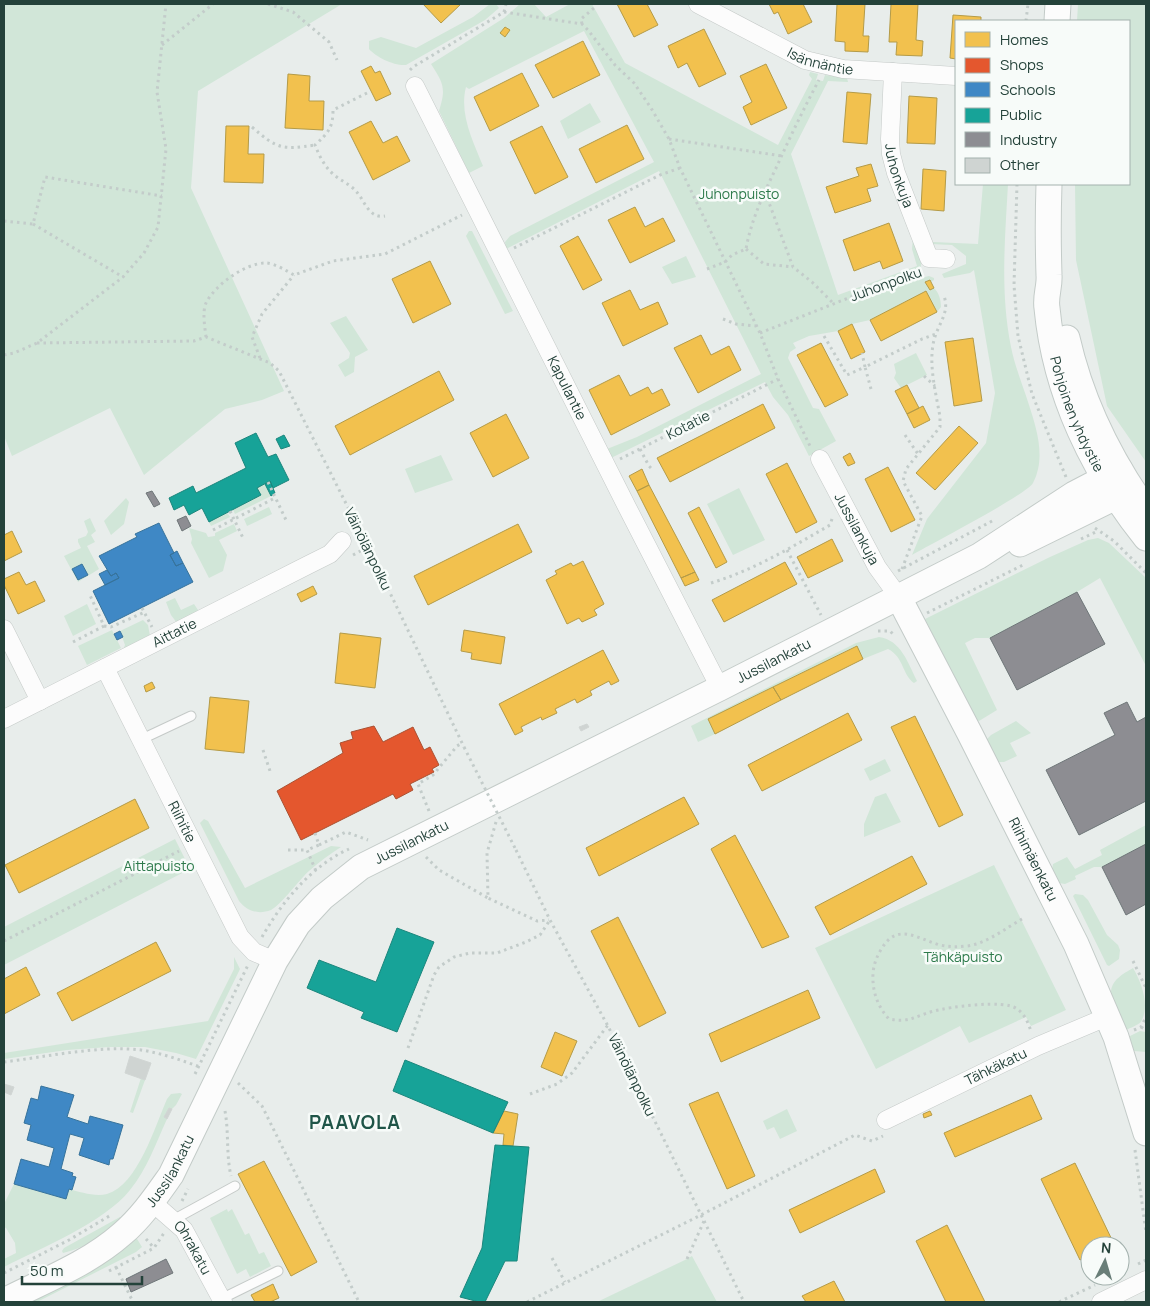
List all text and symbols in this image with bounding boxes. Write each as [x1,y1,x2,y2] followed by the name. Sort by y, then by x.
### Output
[955,20,1130,185] legend
[1000,29,1049,50] text: Homes
[784,42,854,79] street label: Isännäntie
[1000,54,1044,75] text: Shops
[1000,79,1056,100] text: Schools
[1000,104,1042,125] text: Public
[1000,129,1057,150] text: Industry
[881,143,919,210] street label: Juhonkuja
[1000,154,1041,175] text: Other
[699,184,779,203] park label: Juhonpuisto
[847,262,924,305] street label: Juhonpolku
[543,352,592,423] street label: Kapulantie
[1046,354,1109,475] street label: Pohjoinen yhdystie
[663,406,713,444] street label: Kotatie
[831,489,884,568] street label: Jussilankuja
[340,504,397,593] street label: Väinölänpolku
[149,613,200,651] street label: Aittatie
[733,633,814,687] street label: Jussilankatu
[164,798,201,845] street label: Riihitie
[1005,814,1063,904] street label: Riihimäenkatu
[371,815,452,868] street label: Jussilankatu
[123,856,195,875] park label: Aittapuisto
[923,947,1003,966] park label: Tähkäpuisto
[604,1030,661,1119] street label: Väinölänpolku
[961,1043,1030,1089] street label: Tähkäkatu
[309,1109,401,1135] district label: PAAVOLA
[141,1132,198,1211] street label: Jussilankatu
[170,1216,216,1278] street label: Ohrakatu
[1080,1236,1130,1286] north arrow
[1100,1238,1112,1257] text: N
[22,1254,142,1286] scale bar
[30,1260,64,1281] text: 50 m

